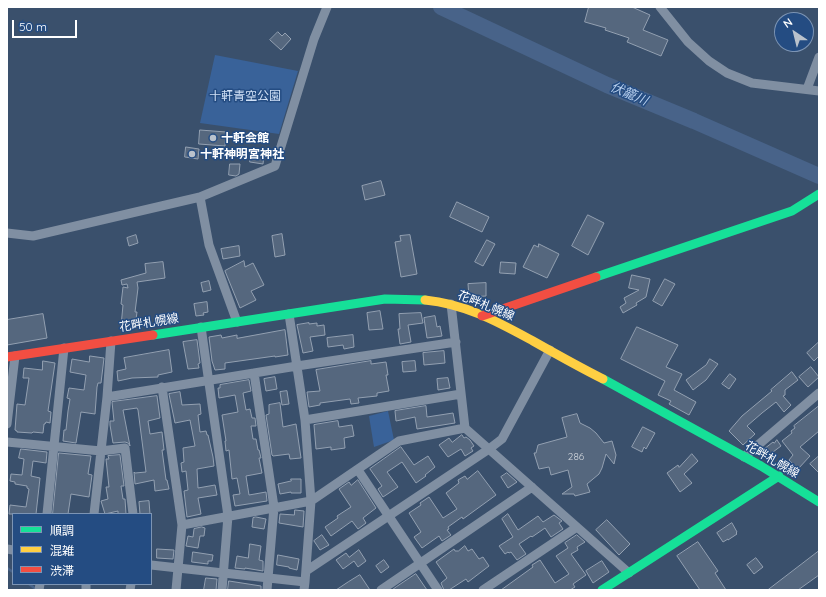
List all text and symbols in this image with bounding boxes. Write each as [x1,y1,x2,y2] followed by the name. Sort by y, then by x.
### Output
[14,12,79,38] scale bar
[774,12,814,52] north arrow
[780,15,795,31] text: N
[19,19,47,34] text: 50 m
[608,79,650,109] water label: 伏籠川
[209,89,281,103] park label: 十軒青空公園
[221,131,269,145] place label: 十軒会館
[208,133,218,143] marker: 十軒会館
[200,147,284,161] place label: 十軒神明宮神社
[187,149,197,159] marker: 十軒神明宮神社
[455,288,517,324] street label: 花畔札幌線
[118,311,180,335] street label: 花畔札幌線
[742,439,802,481] street label: 花畔札幌線
[568,451,584,463] house number: 286
[12,513,152,585] legend
[50,523,74,538] text: 順調
[50,543,74,558] text: 混雑
[50,563,74,578] text: 渋滞

